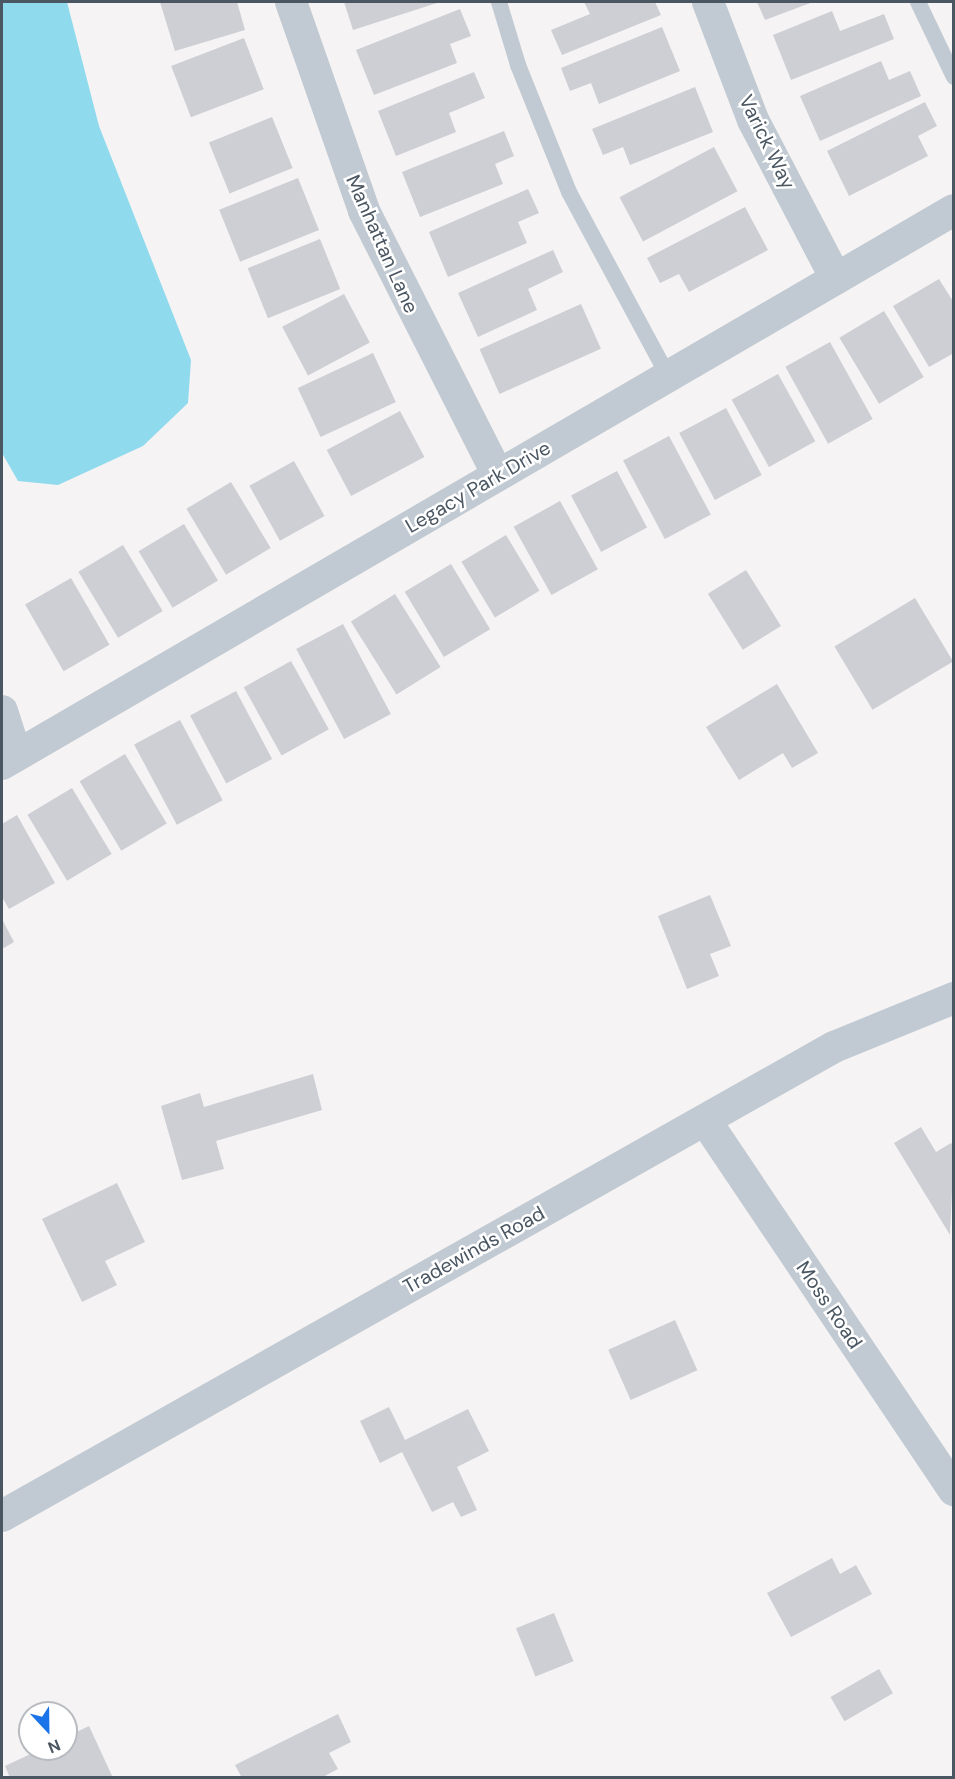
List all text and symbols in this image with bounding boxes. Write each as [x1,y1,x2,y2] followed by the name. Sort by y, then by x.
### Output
[734,91,800,193] street label: Varick Way
[341,171,423,317] street label: Manhattan Lane
[401,436,555,538] street label: Legacy Park Drive
[399,1201,549,1299] street label: Tradewinds Road
[791,1257,867,1353] street label: Moss Road
[18,1701,78,1761] north arrow
[45,1734,64,1758] text: N

